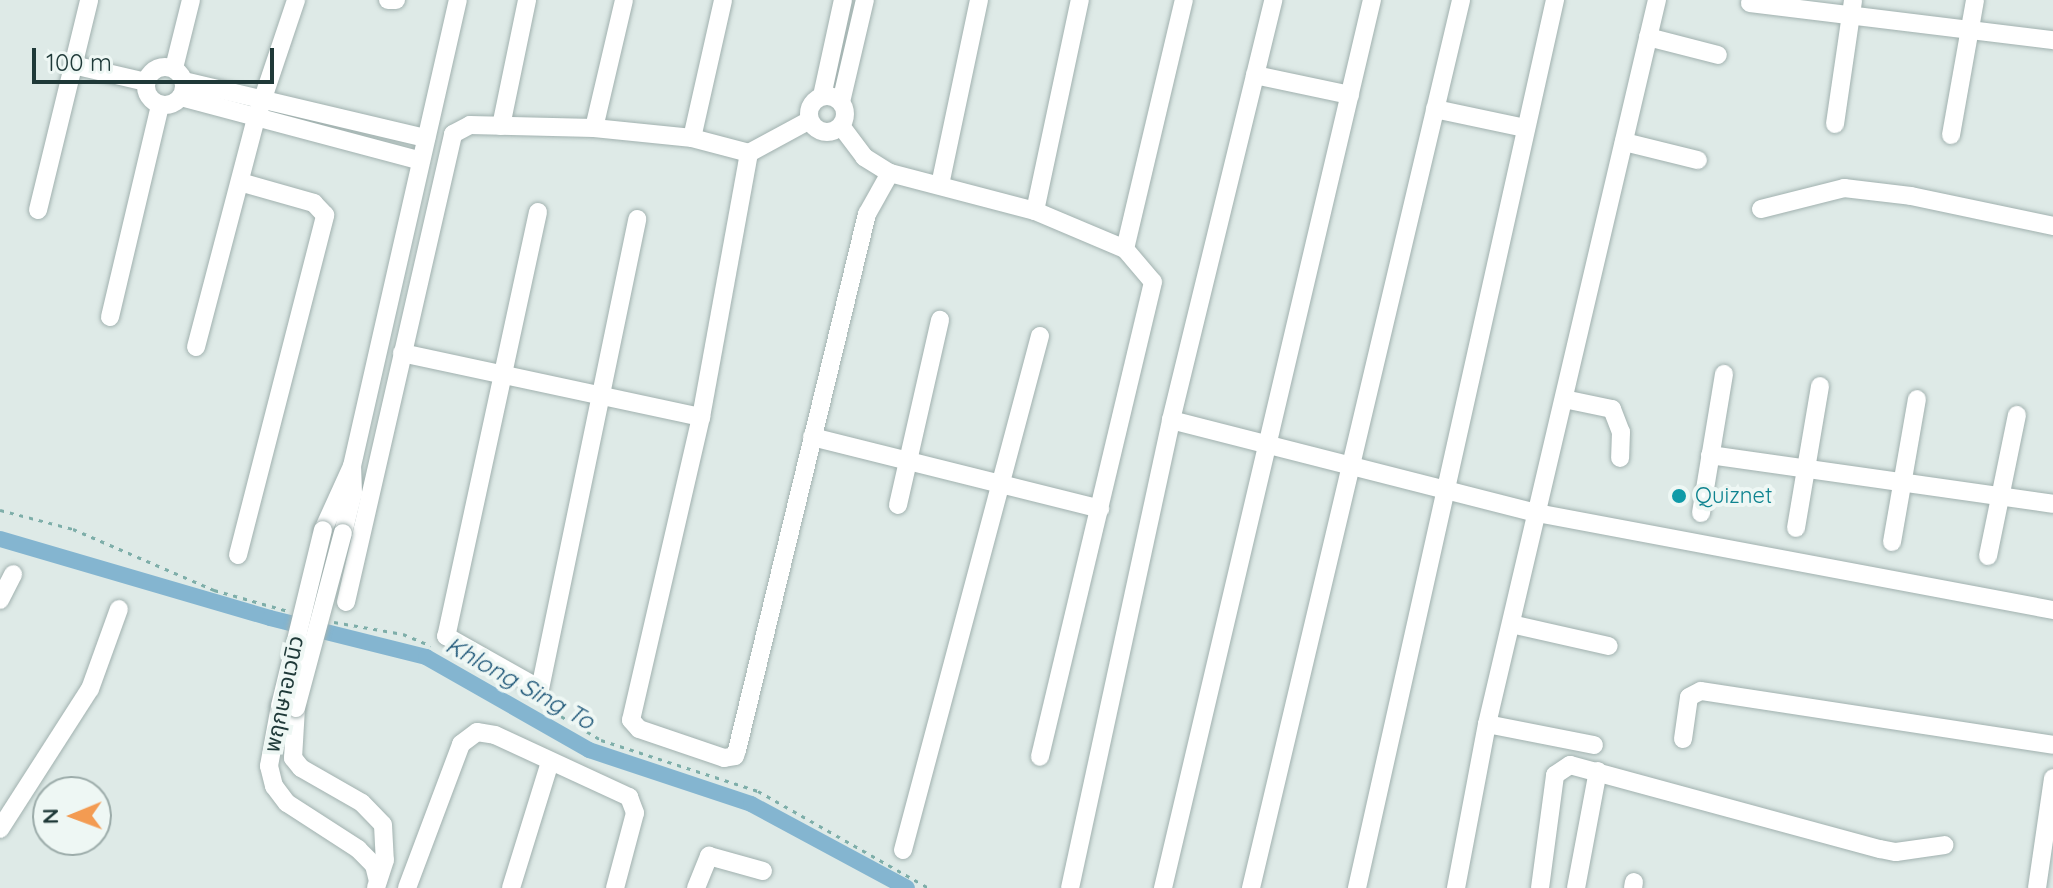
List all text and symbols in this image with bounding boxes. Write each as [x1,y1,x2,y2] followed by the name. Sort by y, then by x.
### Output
[36,32,278,82] scale bar
[46,47,112,77] text: 100 m
[1695,483,1772,509] place label: Quiznet
[1670,487,1688,505] marker: Quiznet
[441,630,599,736] water label: Khlong Sing To
[259,633,309,755] street label: พฤกษาอเวนิว
[32,776,112,856] north arrow
[36,808,64,825] text: N

